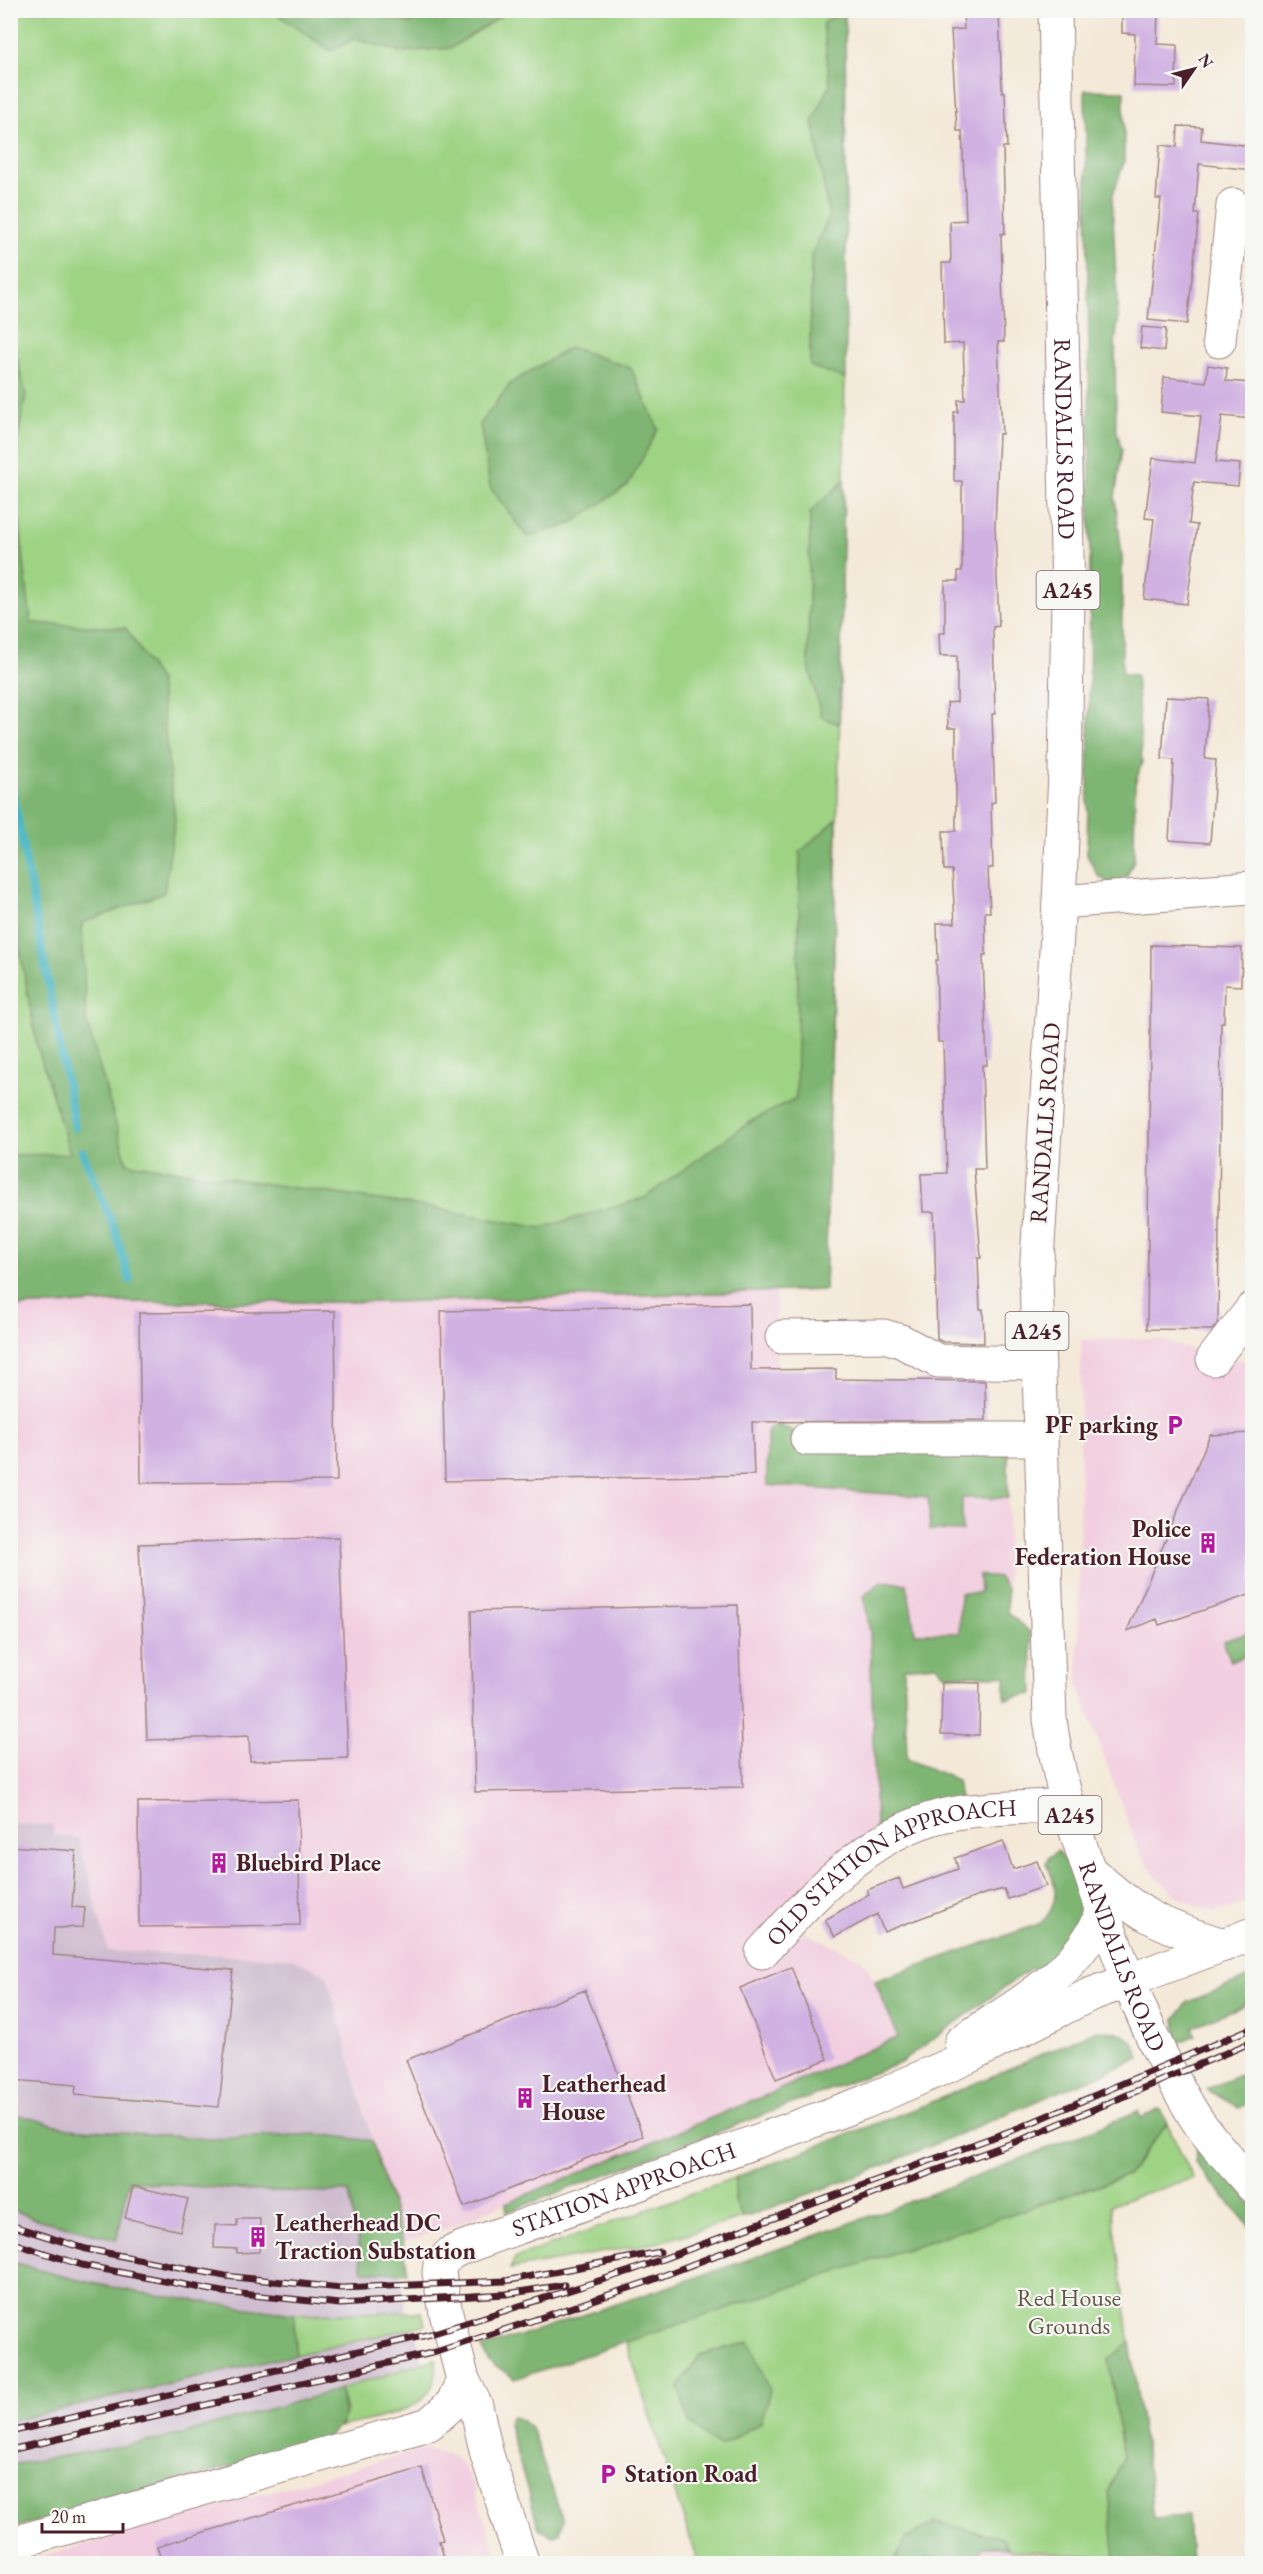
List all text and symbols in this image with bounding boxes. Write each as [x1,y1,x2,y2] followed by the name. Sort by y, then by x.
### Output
[1164,39,1224,99] north arrow
[1194,49,1218,72] text: N
[1047,338,1083,540] street label: RANDALLS ROAD
[1036,571,1100,609] road number: A245
[1022,1022,1067,1224] street label: RANDALLS ROAD
[1006,1312,1068,1350] road number: A245
[1045,1409,1159,1441] place label: PF parking
[1163,1413,1187,1437] parking icon: PF parking
[1015,1513,1191,1572] place label: Police Federation House
[1196,1531,1220,1555] building icon: Police Federation House
[759,1792,1018,1952] street label: OLD STATION APPROACH
[1038,1796,1102,1834] road number: A245
[236,1847,381,1878] place label: Bluebird Place
[207,1851,231,1875] building icon: Bluebird Place
[1072,1857,1173,2056] street label: RANDALLS ROAD
[542,2068,667,2127] place label: Leatherhead House
[513,2086,537,2110] building icon: Leatherhead House
[508,2134,740,2244] street label: STATION APPROACH
[275,2207,476,2266] place label: Leatherhead DC Traction Substation
[246,2225,270,2249] building icon: Leatherhead DC Traction Substation
[1017,2282,1121,2341] park label: Red House Grounds
[625,2458,759,2489] place label: Station Road
[596,2462,620,2486] parking icon: Station Road
[42,2496,123,2534] scale bar
[51,2505,86,2528] text: 20 m

